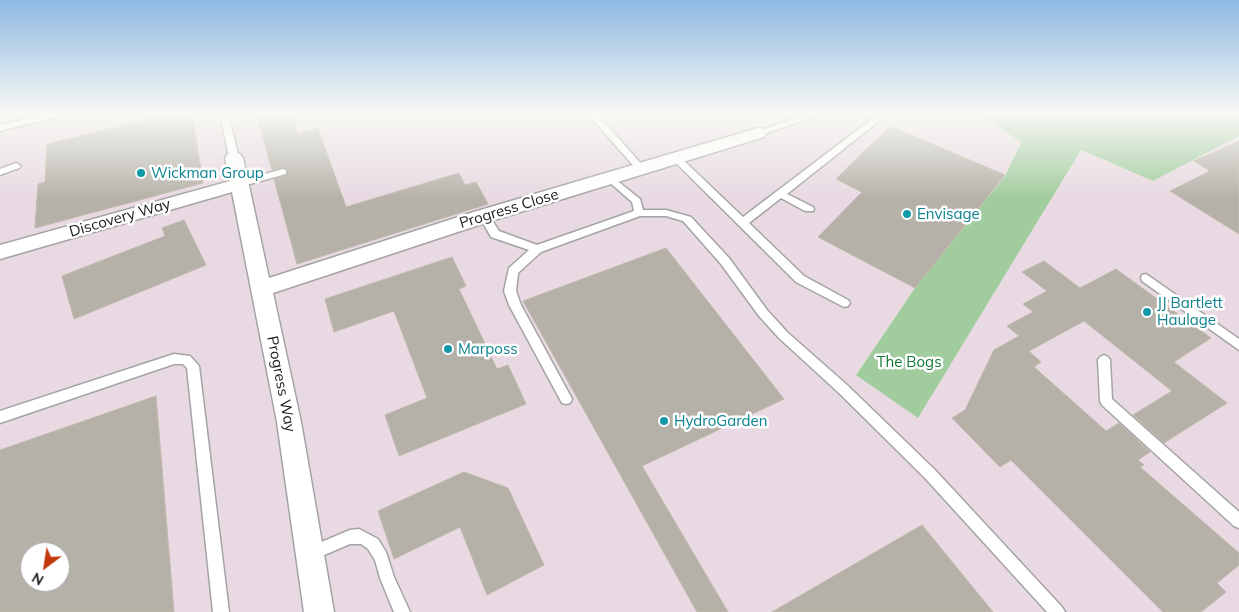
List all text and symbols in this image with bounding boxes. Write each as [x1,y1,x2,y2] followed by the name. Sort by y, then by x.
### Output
[151,164,264,182] place label: Wickman Group
[135,167,147,179] marker: Wickman Group
[457,185,561,233] street label: Progress Close
[67,195,173,241] street label: Discovery Way
[917,205,980,223] place label: Envisage
[901,208,913,220] marker: Envisage
[1157,294,1223,329] place label: JJ Bartlett Haulage
[1141,306,1153,318] marker: JJ Bartlett Haulage
[263,334,299,434] street label: Progress Way
[458,340,518,358] place label: Marposs
[442,343,454,355] marker: Marposs
[876,353,942,371] park label: The Bogs
[674,412,768,430] place label: HydroGarden
[658,415,670,427] marker: HydroGarden
[20,542,70,592] north arrow
[29,569,47,589] text: N

